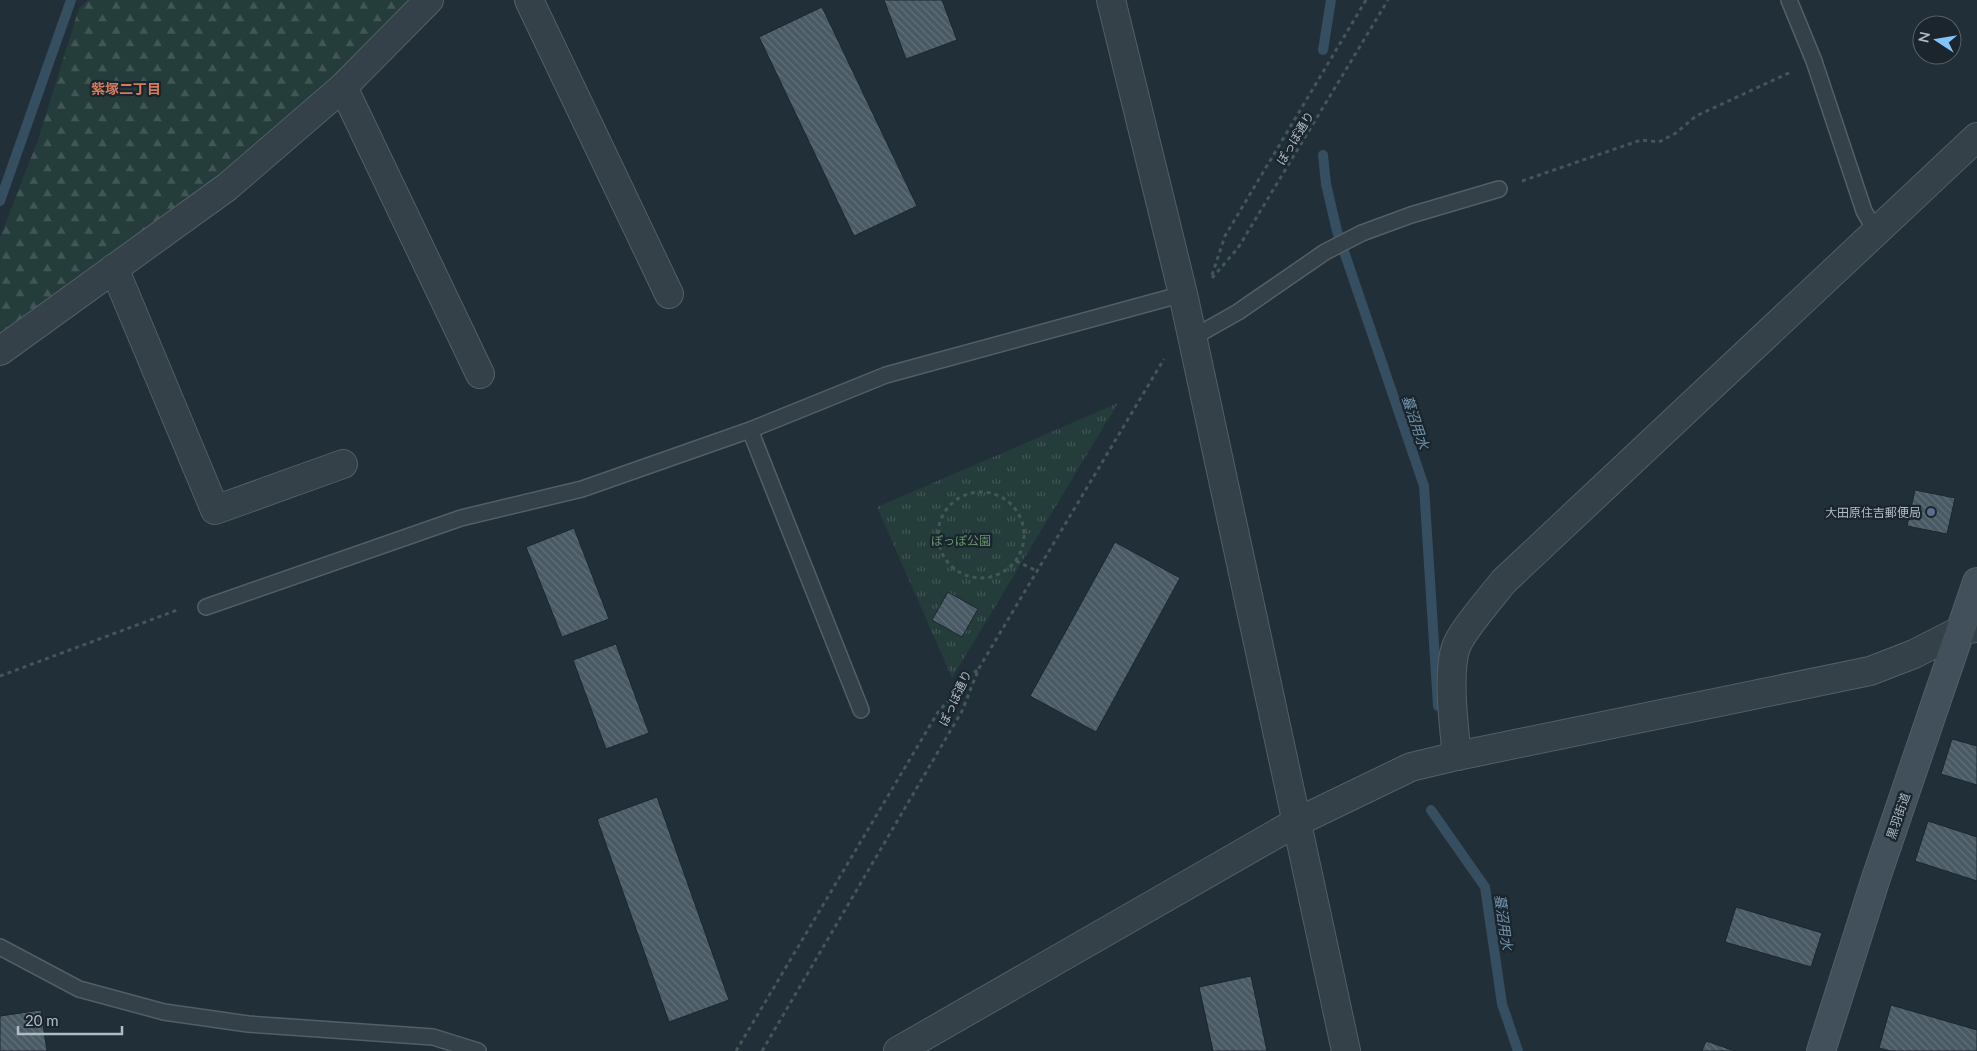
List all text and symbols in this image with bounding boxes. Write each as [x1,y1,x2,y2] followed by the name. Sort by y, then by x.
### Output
[1912,15,1962,65] north arrow
[1914,30,1933,44] text: N
[91,80,161,97] district label: 紫塚二丁目
[1273,108,1317,168] street label: ぽっぽ通り
[1399,393,1434,453] water label: 蟇沼用水
[1825,505,1921,520] place label: 大田原住吉郵便局
[1925,506,1937,518] marker: 大田原住吉郵便局
[931,533,991,548] park label: ぽっぽ公園
[936,668,974,728] street label: ぽっぽ通り
[1883,791,1913,841] street label: 黒羽街道
[1492,893,1517,953] water label: 蟇沼用水
[18,1004,121,1036] scale bar
[25,1011,59,1029] text: 20 m

